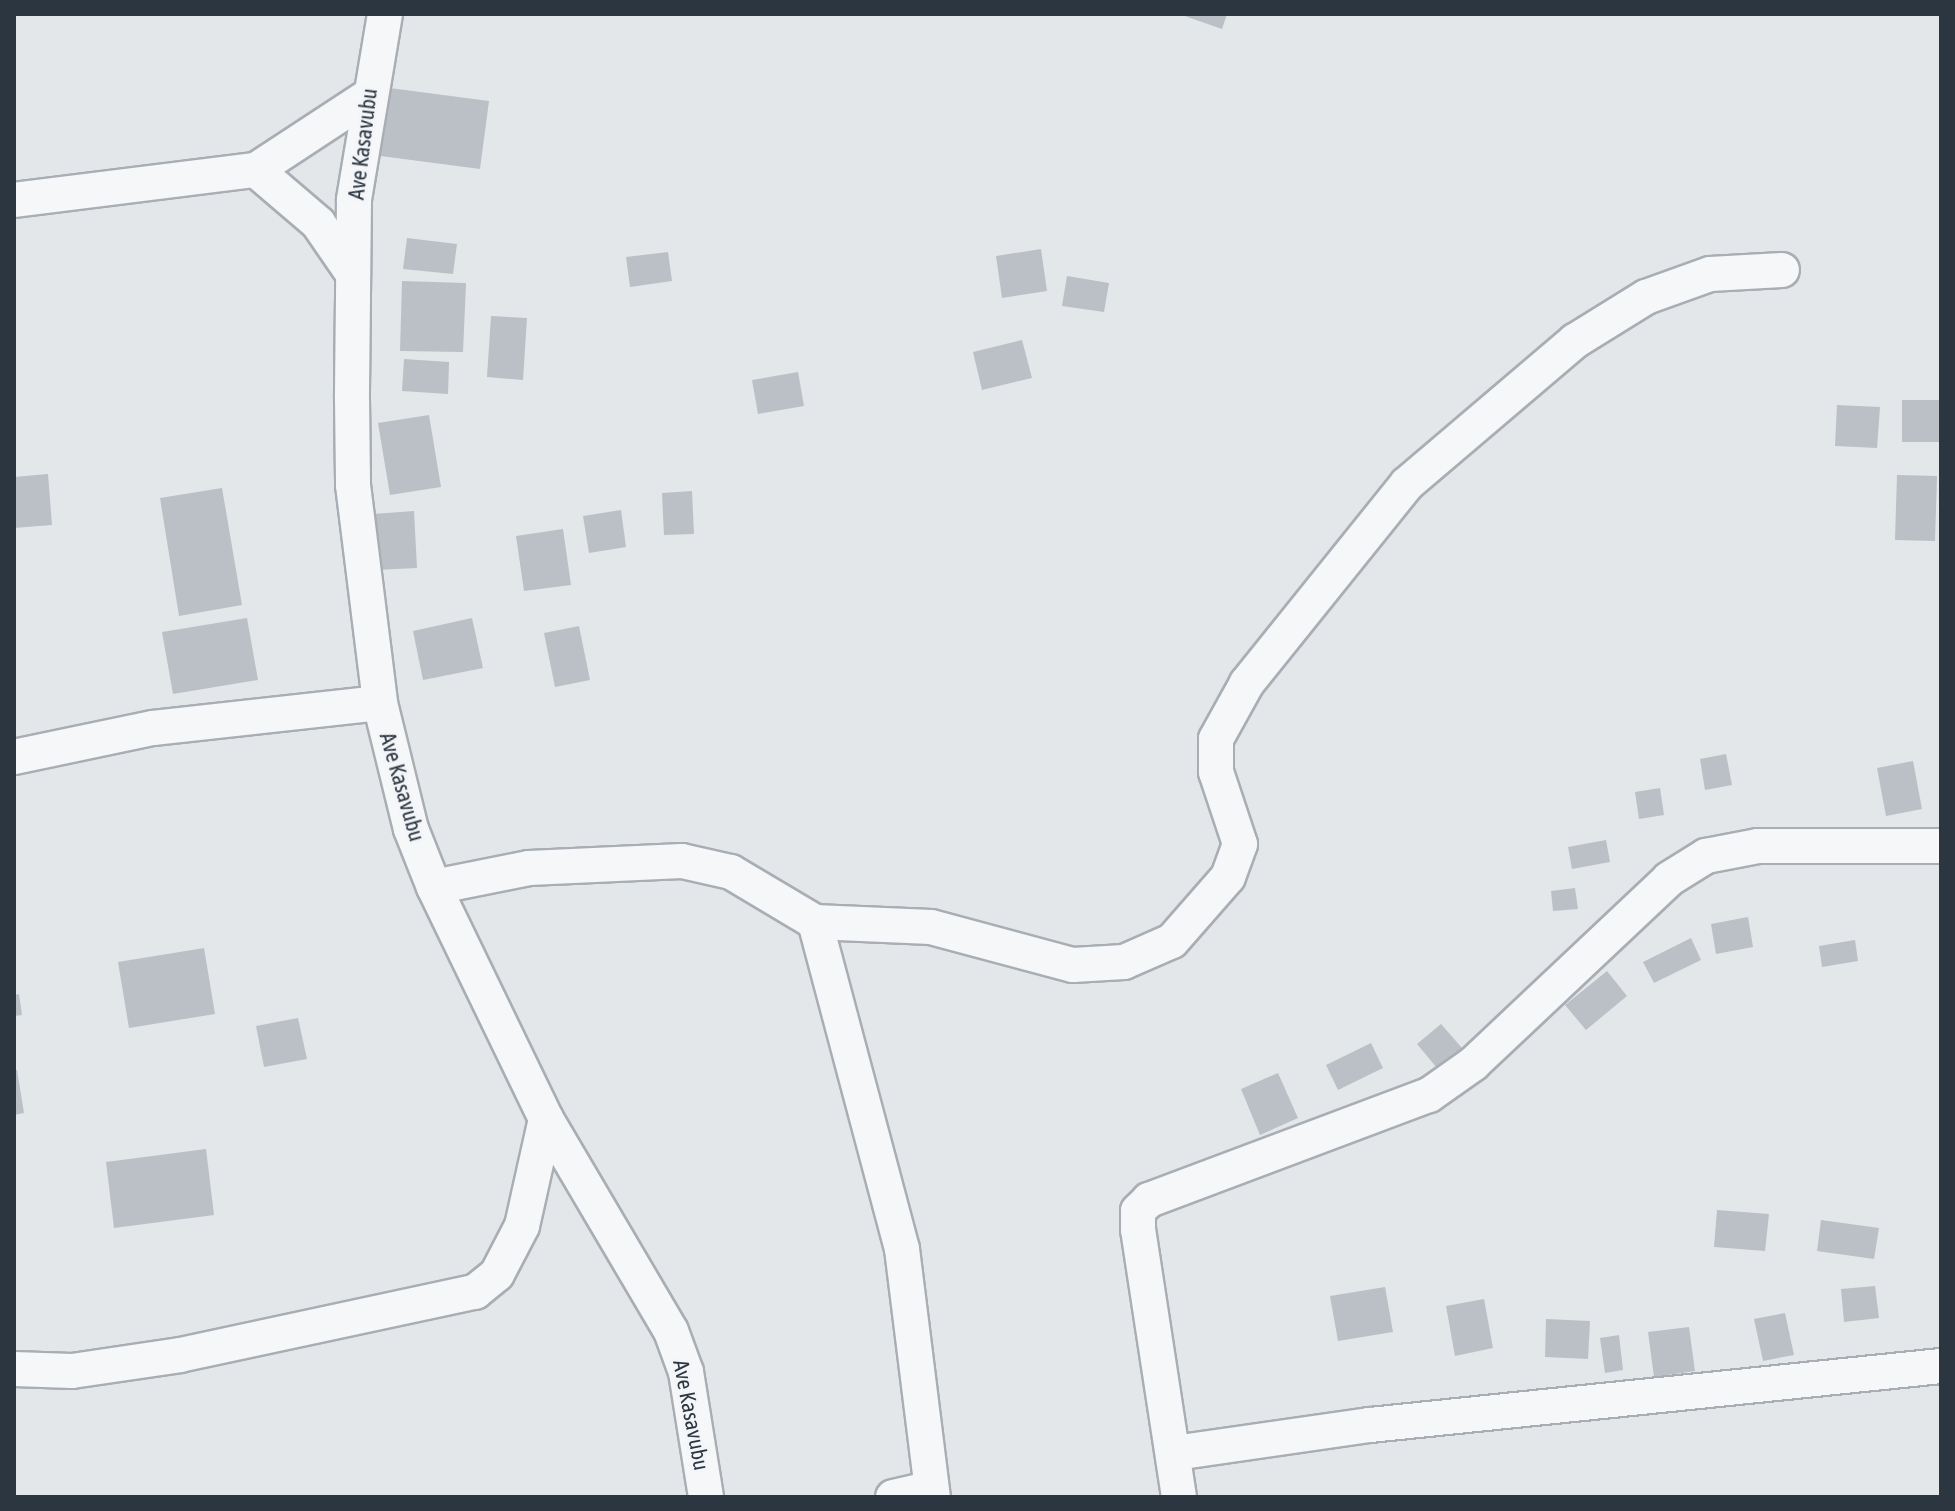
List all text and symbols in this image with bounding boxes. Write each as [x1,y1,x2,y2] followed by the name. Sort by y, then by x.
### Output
[343,87,383,201] street label: Ave Kasavubu
[374,730,430,844] street label: Ave Kasavubu
[667,1358,715,1472] street label: Ave Kasavubu

